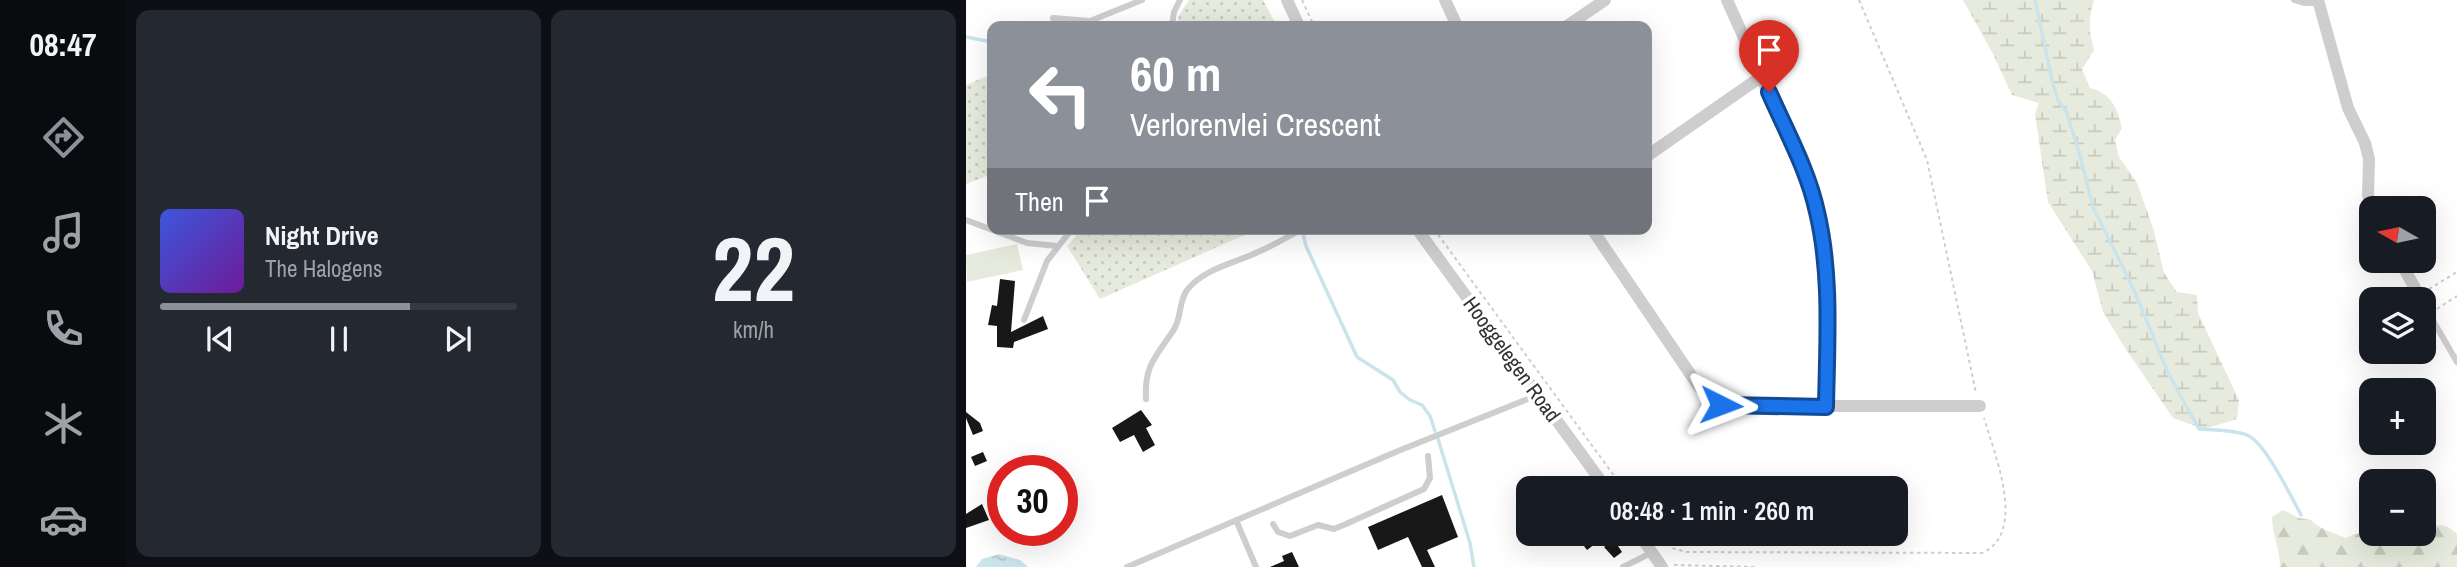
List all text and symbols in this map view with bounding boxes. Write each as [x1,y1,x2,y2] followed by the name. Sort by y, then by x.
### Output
[1739,20,1799,92] pin
[29,23,97,66] text: 08:47
[1750,31,1788,69] icon: arrive
[1130,40,1222,106] text: 60 m
[1015,49,1106,140] icon: left
[1130,103,1381,146] text: Verlorenvlei Crescent
[39,113,88,162] icon: directions
[1078,182,1116,220] icon: arrive
[1015,184,1064,219] text: Then
[2359,196,2436,273] north arrow
[2359,196,2436,546] map controls
[712,207,795,329] text: 22
[39,208,88,257] icon: music
[265,218,379,253] text: Night Drive
[265,253,382,284] text: The Halogens
[2359,287,2436,364] button: layers
[1457,290,1567,428] street label: Hooggelegen Road
[39,304,88,353] icon: phone
[733,314,774,345] text: km/h
[201,320,239,358] icon: previous
[320,320,358,358] icon: pause
[439,320,477,358] icon: next
[1684,368,1758,442] position arrow
[2359,378,2436,455] button: +
[39,399,88,448] icon: climate
[987,455,1078,546] speed limit sign: 30
[2359,469,2436,546] button: −
[1610,493,1814,528] text: 08:48 · 1 min · 260 m
[39,495,88,544] icon: car

